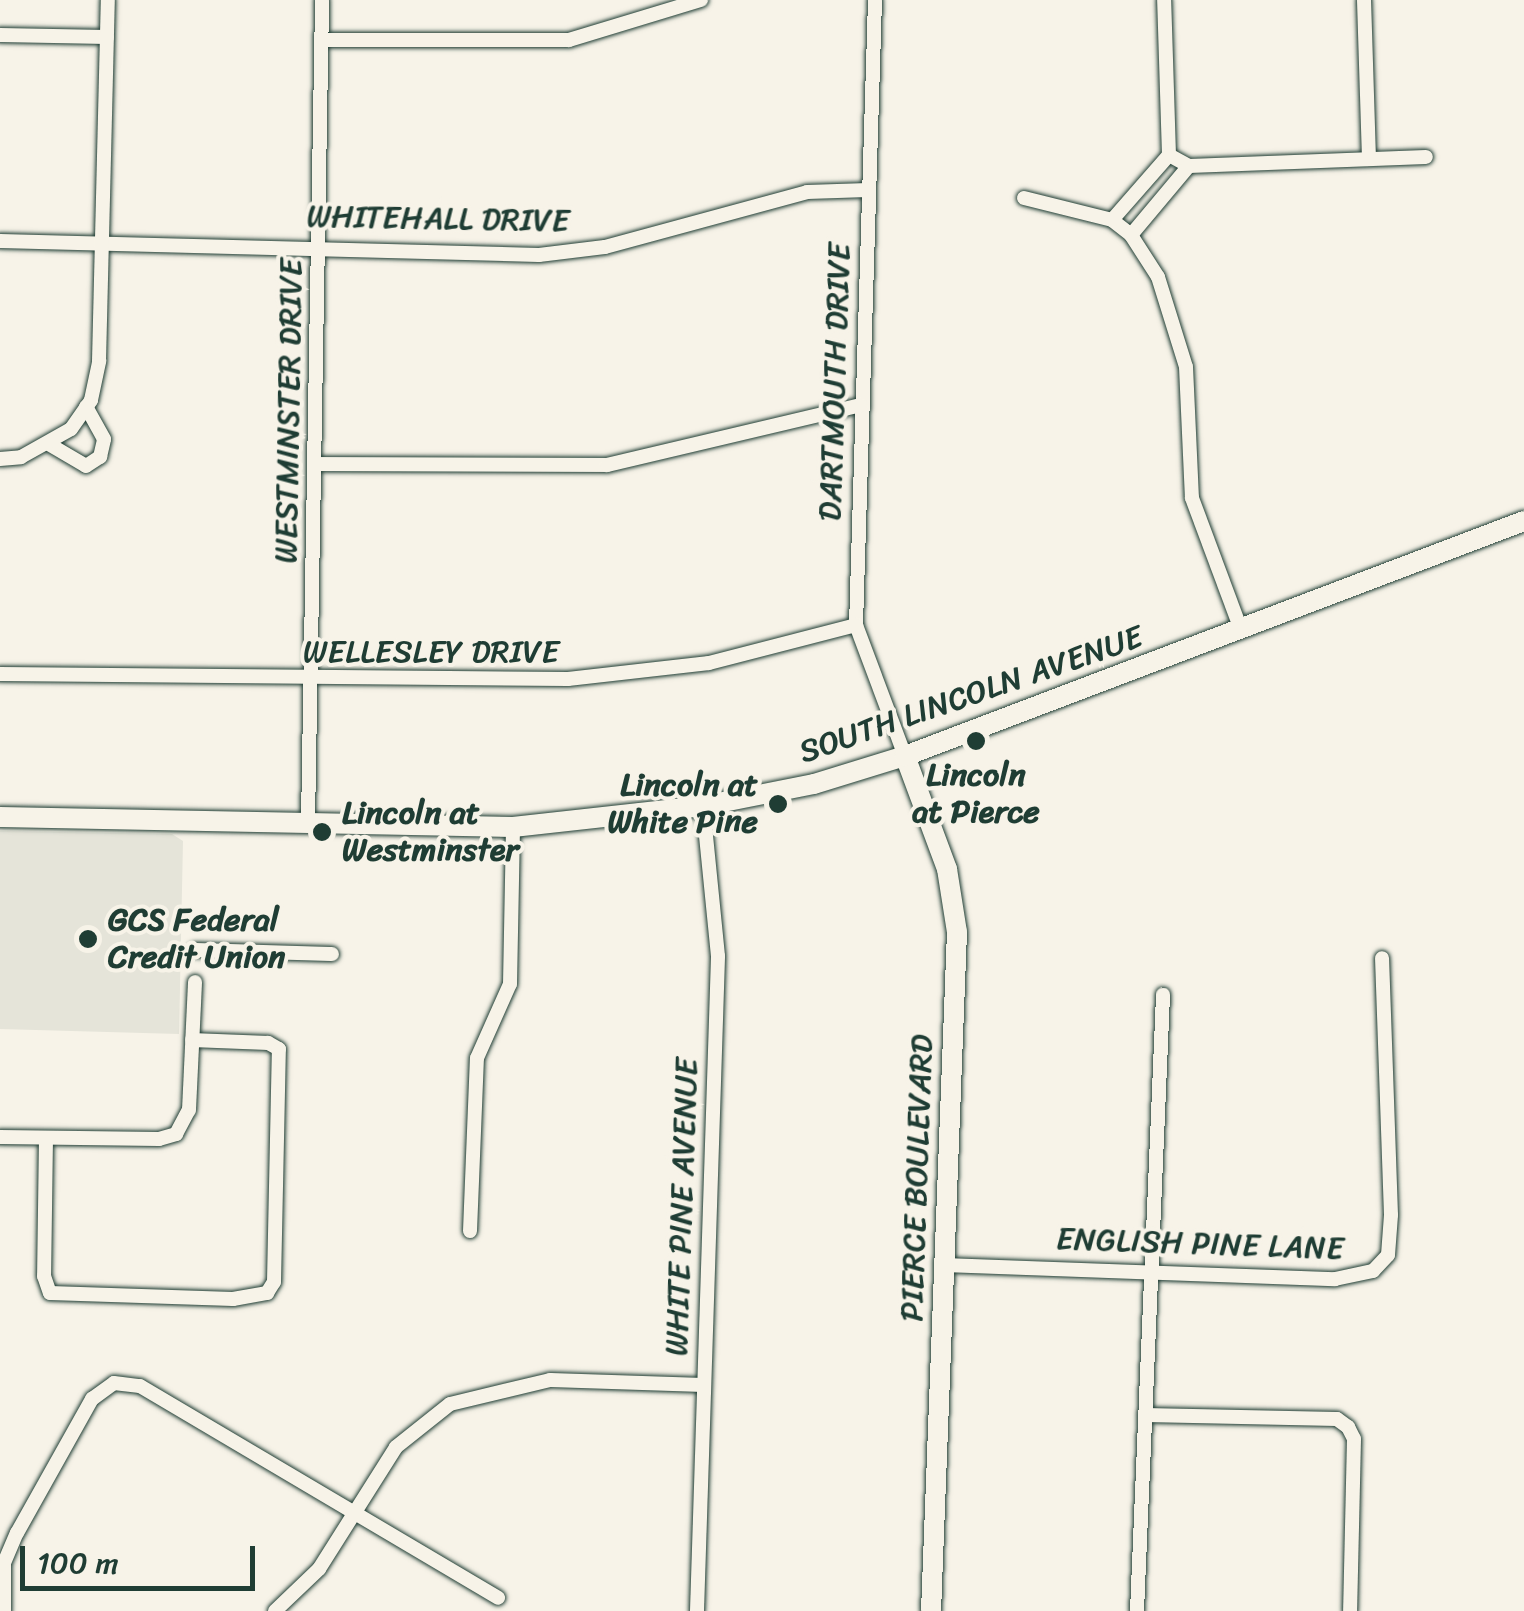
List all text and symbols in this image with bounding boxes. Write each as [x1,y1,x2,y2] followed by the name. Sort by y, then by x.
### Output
[306,198,570,240] street label: WHITEHALL DRIVE
[811,242,859,522] street label: DARTMOUTH DRIVE
[267,258,311,564] street label: WESTMINSTER DRIVE
[793,618,1149,772] street label: SOUTH LINCOLN AVENUE
[303,633,559,671] street label: WELLESLEY DRIVE
[965,730,987,752] marker: Lincoln at Pierce
[912,757,1040,832] place label: Lincoln at Pierce
[607,767,758,842] place label: Lincoln at White Pine
[767,793,789,815] marker: Lincoln at White Pine
[342,795,519,870] place label: Lincoln at Westminster
[311,821,333,843] marker: Lincoln at Westminster
[108,902,285,977] place label: GCS Federal Credit Union
[77,928,99,950] marker: GCS Federal Credit Union
[893,1034,941,1322] street label: PIERCE BOULEVARD
[658,1056,706,1358] street label: WHITE PINE AVENUE
[1053,1220,1347,1268] street label: ENGLISH PINE LANE
[25,1526,260,1588] scale bar
[37,1536,119,1590] text: 100 m

